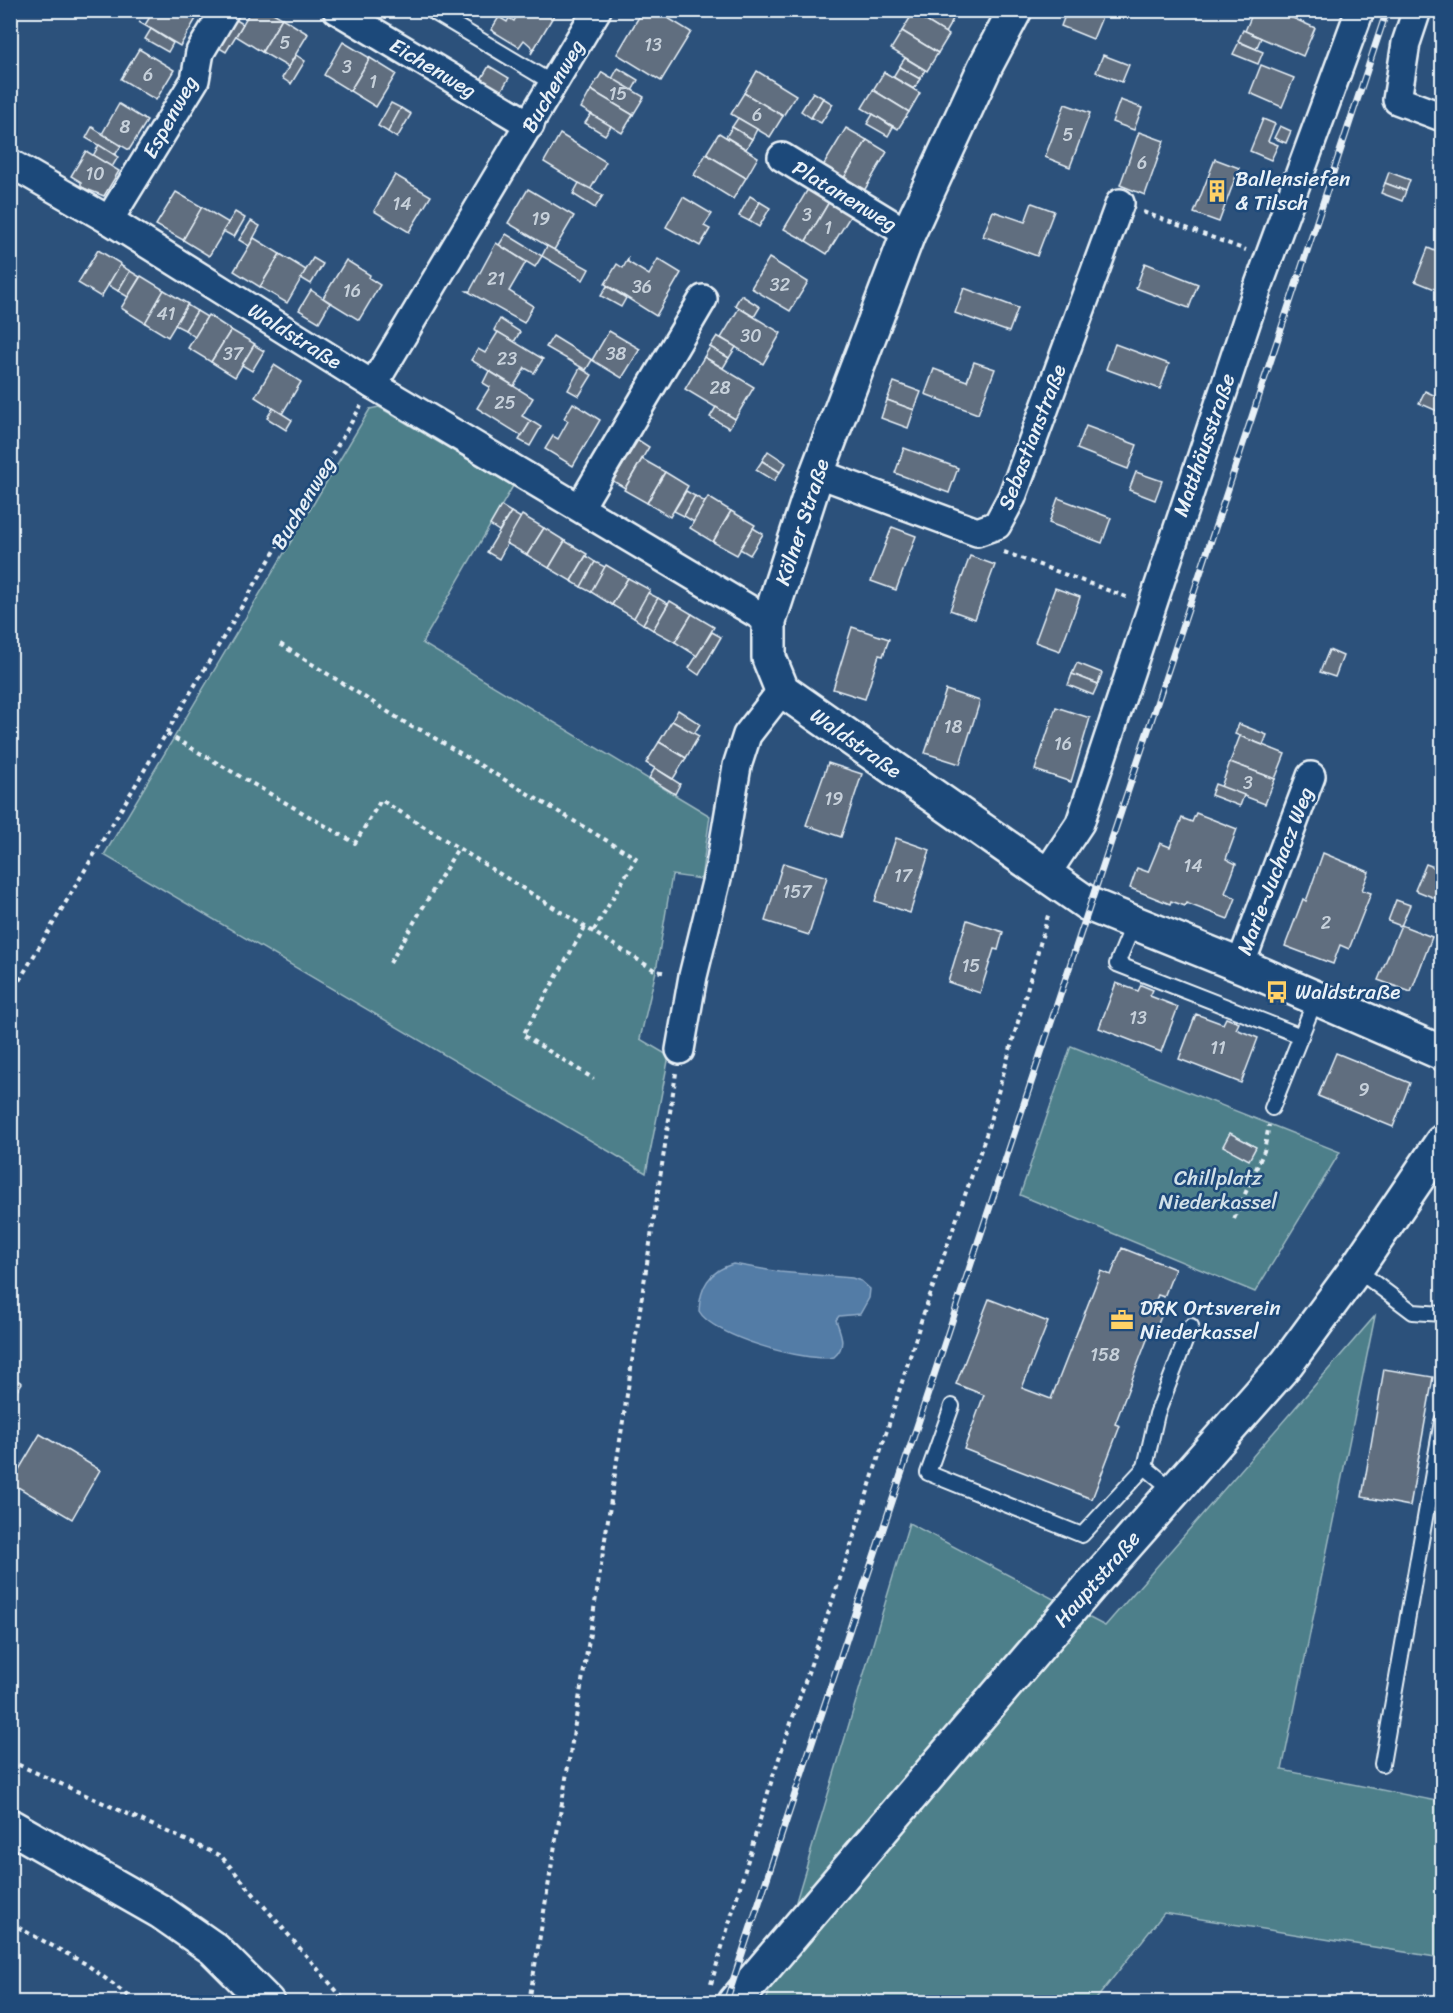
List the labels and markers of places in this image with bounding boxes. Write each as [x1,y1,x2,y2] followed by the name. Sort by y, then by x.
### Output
[1235,160,1351,222] place label: Ballensiefen & Tilsch
[1204,178,1230,204] building icon: Ballensiefen & Tilsch
[1295,973,1400,1011] place label: Waldstraße
[1264,979,1290,1005] bus stop icon: Waldstraße
[1140,1289,1281,1351] place label: DRK Ortsverein Niederkassel
[1109,1307,1135,1333] office icon: DRK Ortsverein Niederkassel

